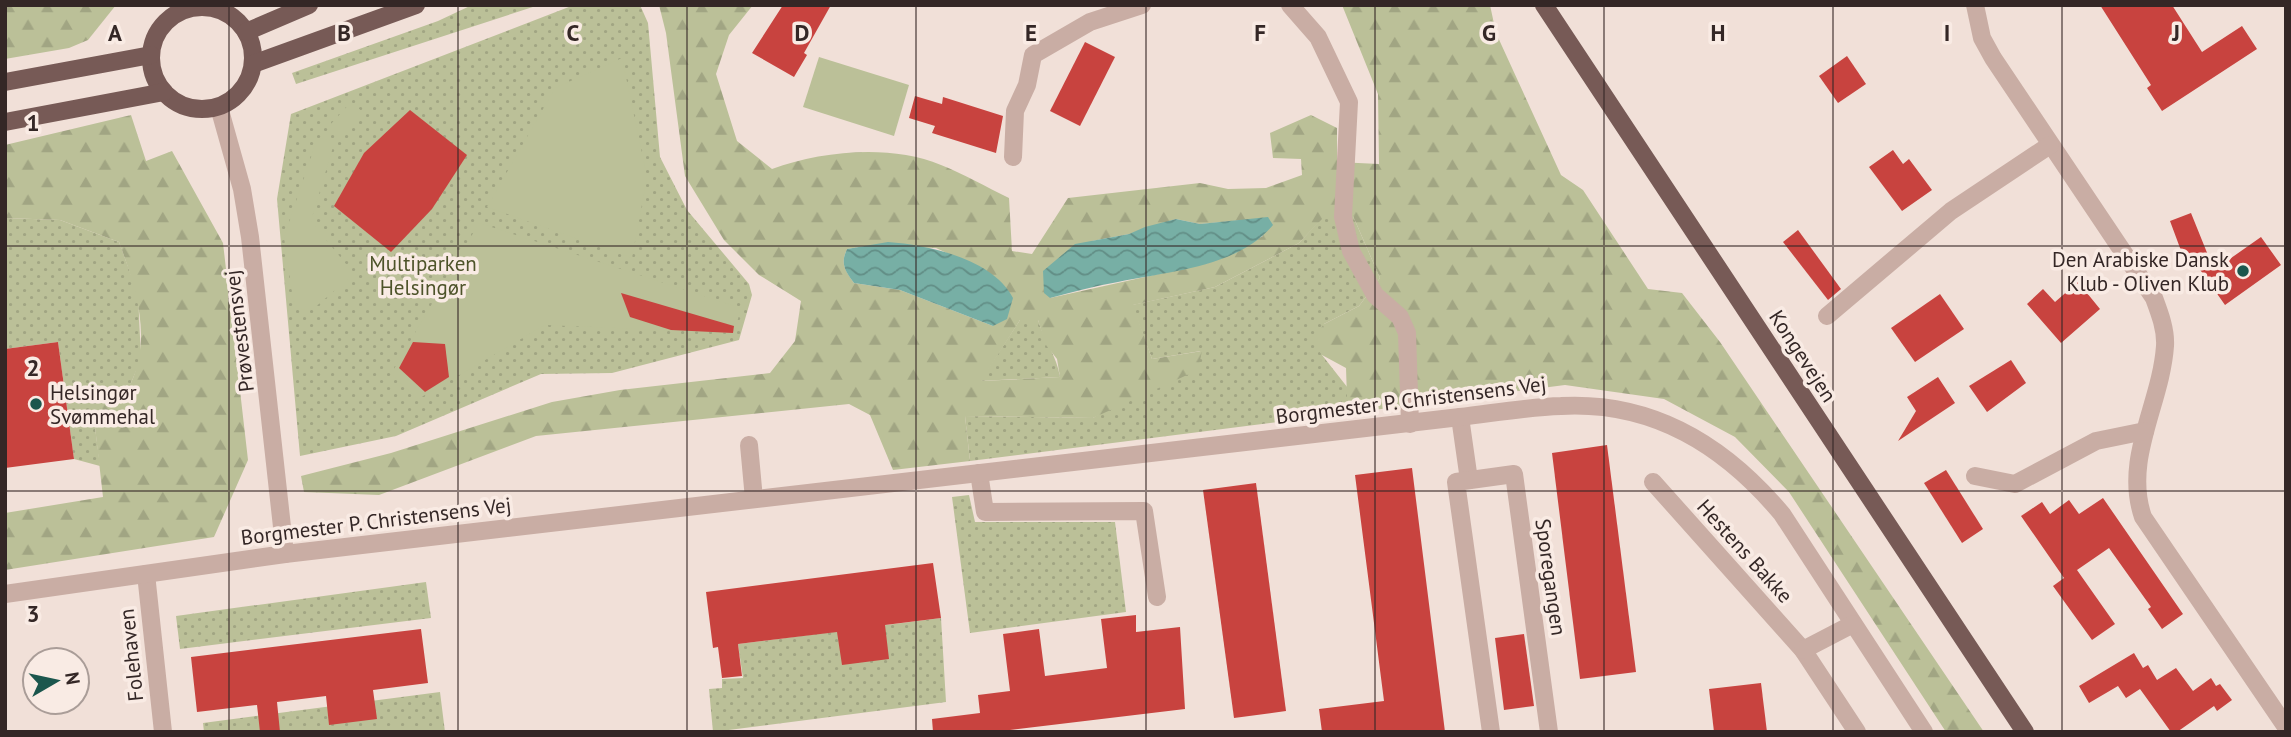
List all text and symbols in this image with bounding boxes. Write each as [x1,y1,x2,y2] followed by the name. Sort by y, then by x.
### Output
[108,18,122,47] text: A
[337,18,351,47] text: B
[567,18,580,47] text: C
[795,18,809,47] text: D
[1025,18,1037,47] text: E
[1254,18,1266,47] text: F
[1482,18,1496,47] text: G
[1711,18,1725,47] text: H
[1944,18,1950,47] text: I
[2171,18,2180,47] text: J
[26,108,40,137] text: 1
[2052,246,2229,297] place label: Den Arabiske Dansk Klub - Oliven Klub
[369,250,477,301] park label: Multiparken Helsingør
[2235,263,2251,279] marker: Den Arabiske Dansk Klub - Oliven Klub
[218,269,260,393] street label: Prøvestensvej
[1763,305,1843,407] street label: Kongevejen
[26,353,40,382] text: 2
[1274,370,1548,430] street label: Borgmester P. Christensens Vej
[50,379,155,430] place label: Helsingør Svømmehal
[28,396,44,412] marker: Helsingør Svømmehal
[239,491,513,551] street label: Borgmester P. Christensens Vej
[1691,494,1799,608] street label: Hestens Bakke
[1529,517,1573,637] street label: Sporegangen
[26,599,40,628] text: 3
[113,607,149,703] street label: Folehaven
[21,646,91,716] north arrow
[60,670,86,686] text: N

